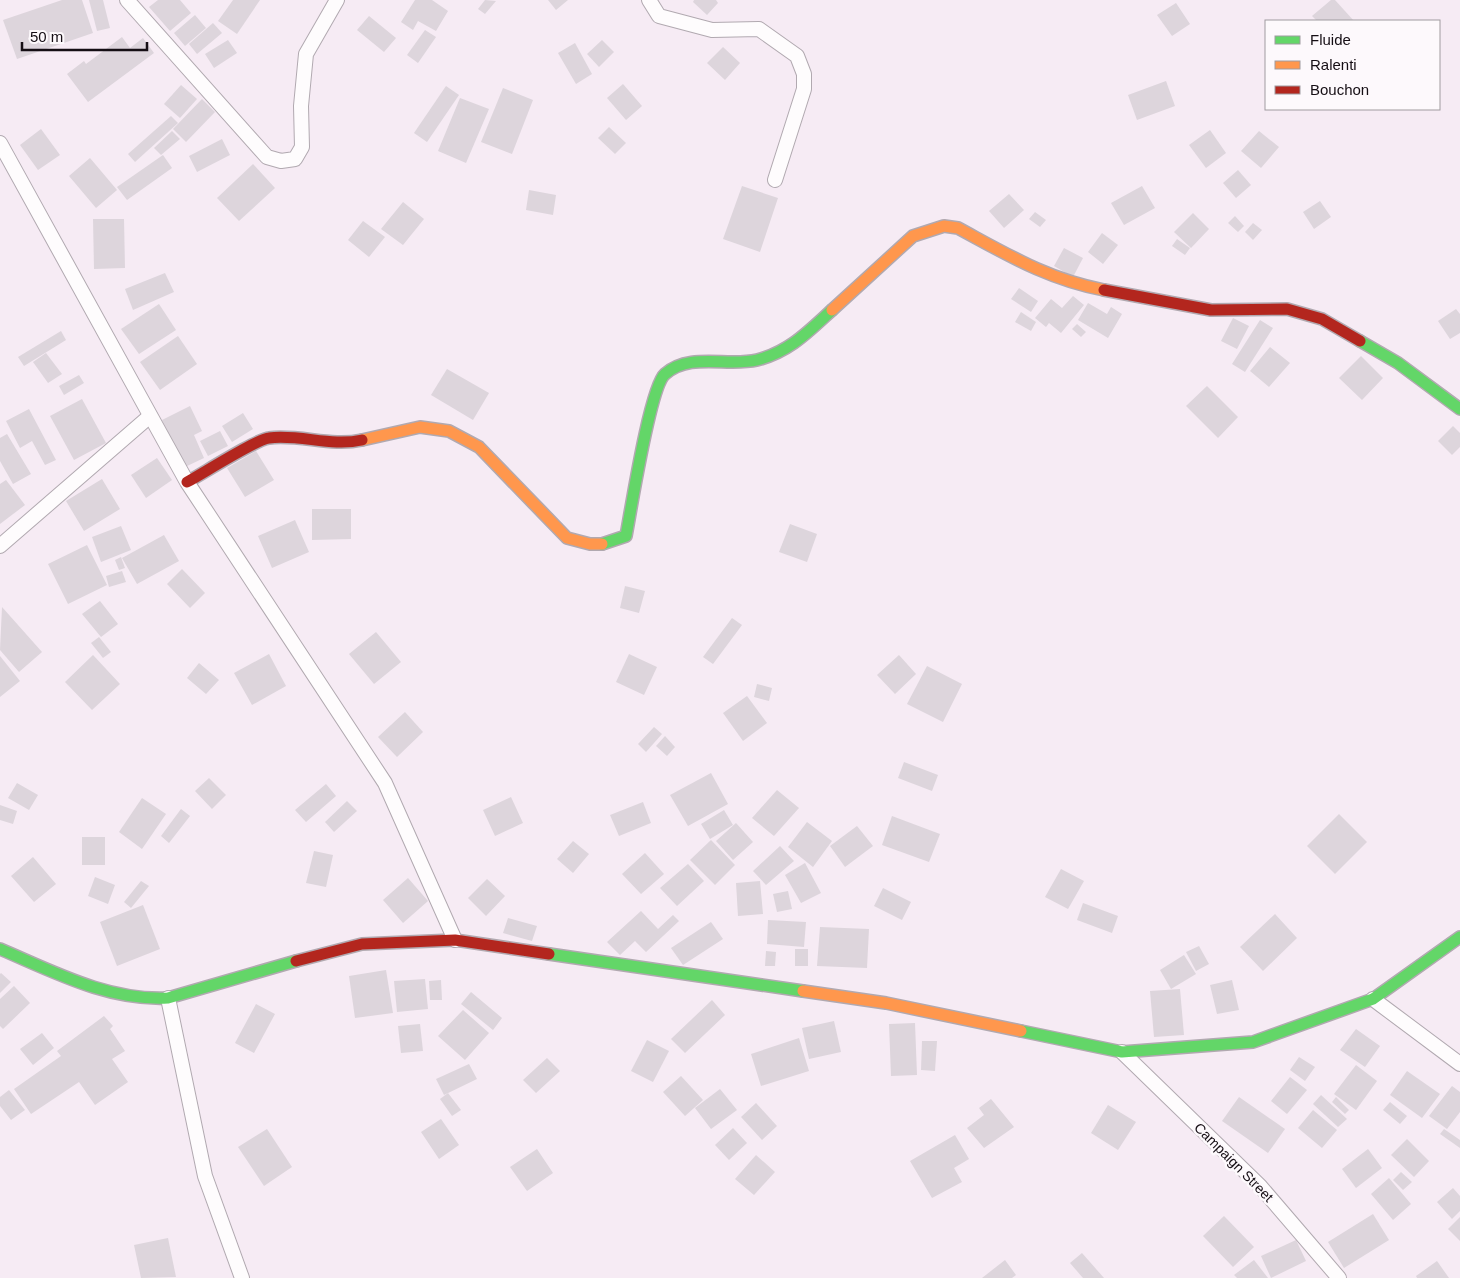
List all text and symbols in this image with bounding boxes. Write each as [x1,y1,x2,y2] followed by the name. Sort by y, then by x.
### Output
[22,20,148,52] scale bar
[1265,20,1440,110] legend
[30,28,63,45] text: 50 m
[1310,31,1351,48] text: Fluide
[1310,56,1357,73] text: Ralenti
[1310,81,1369,98] text: Bouchon
[1191,1119,1277,1205] street label: Campaign Street

